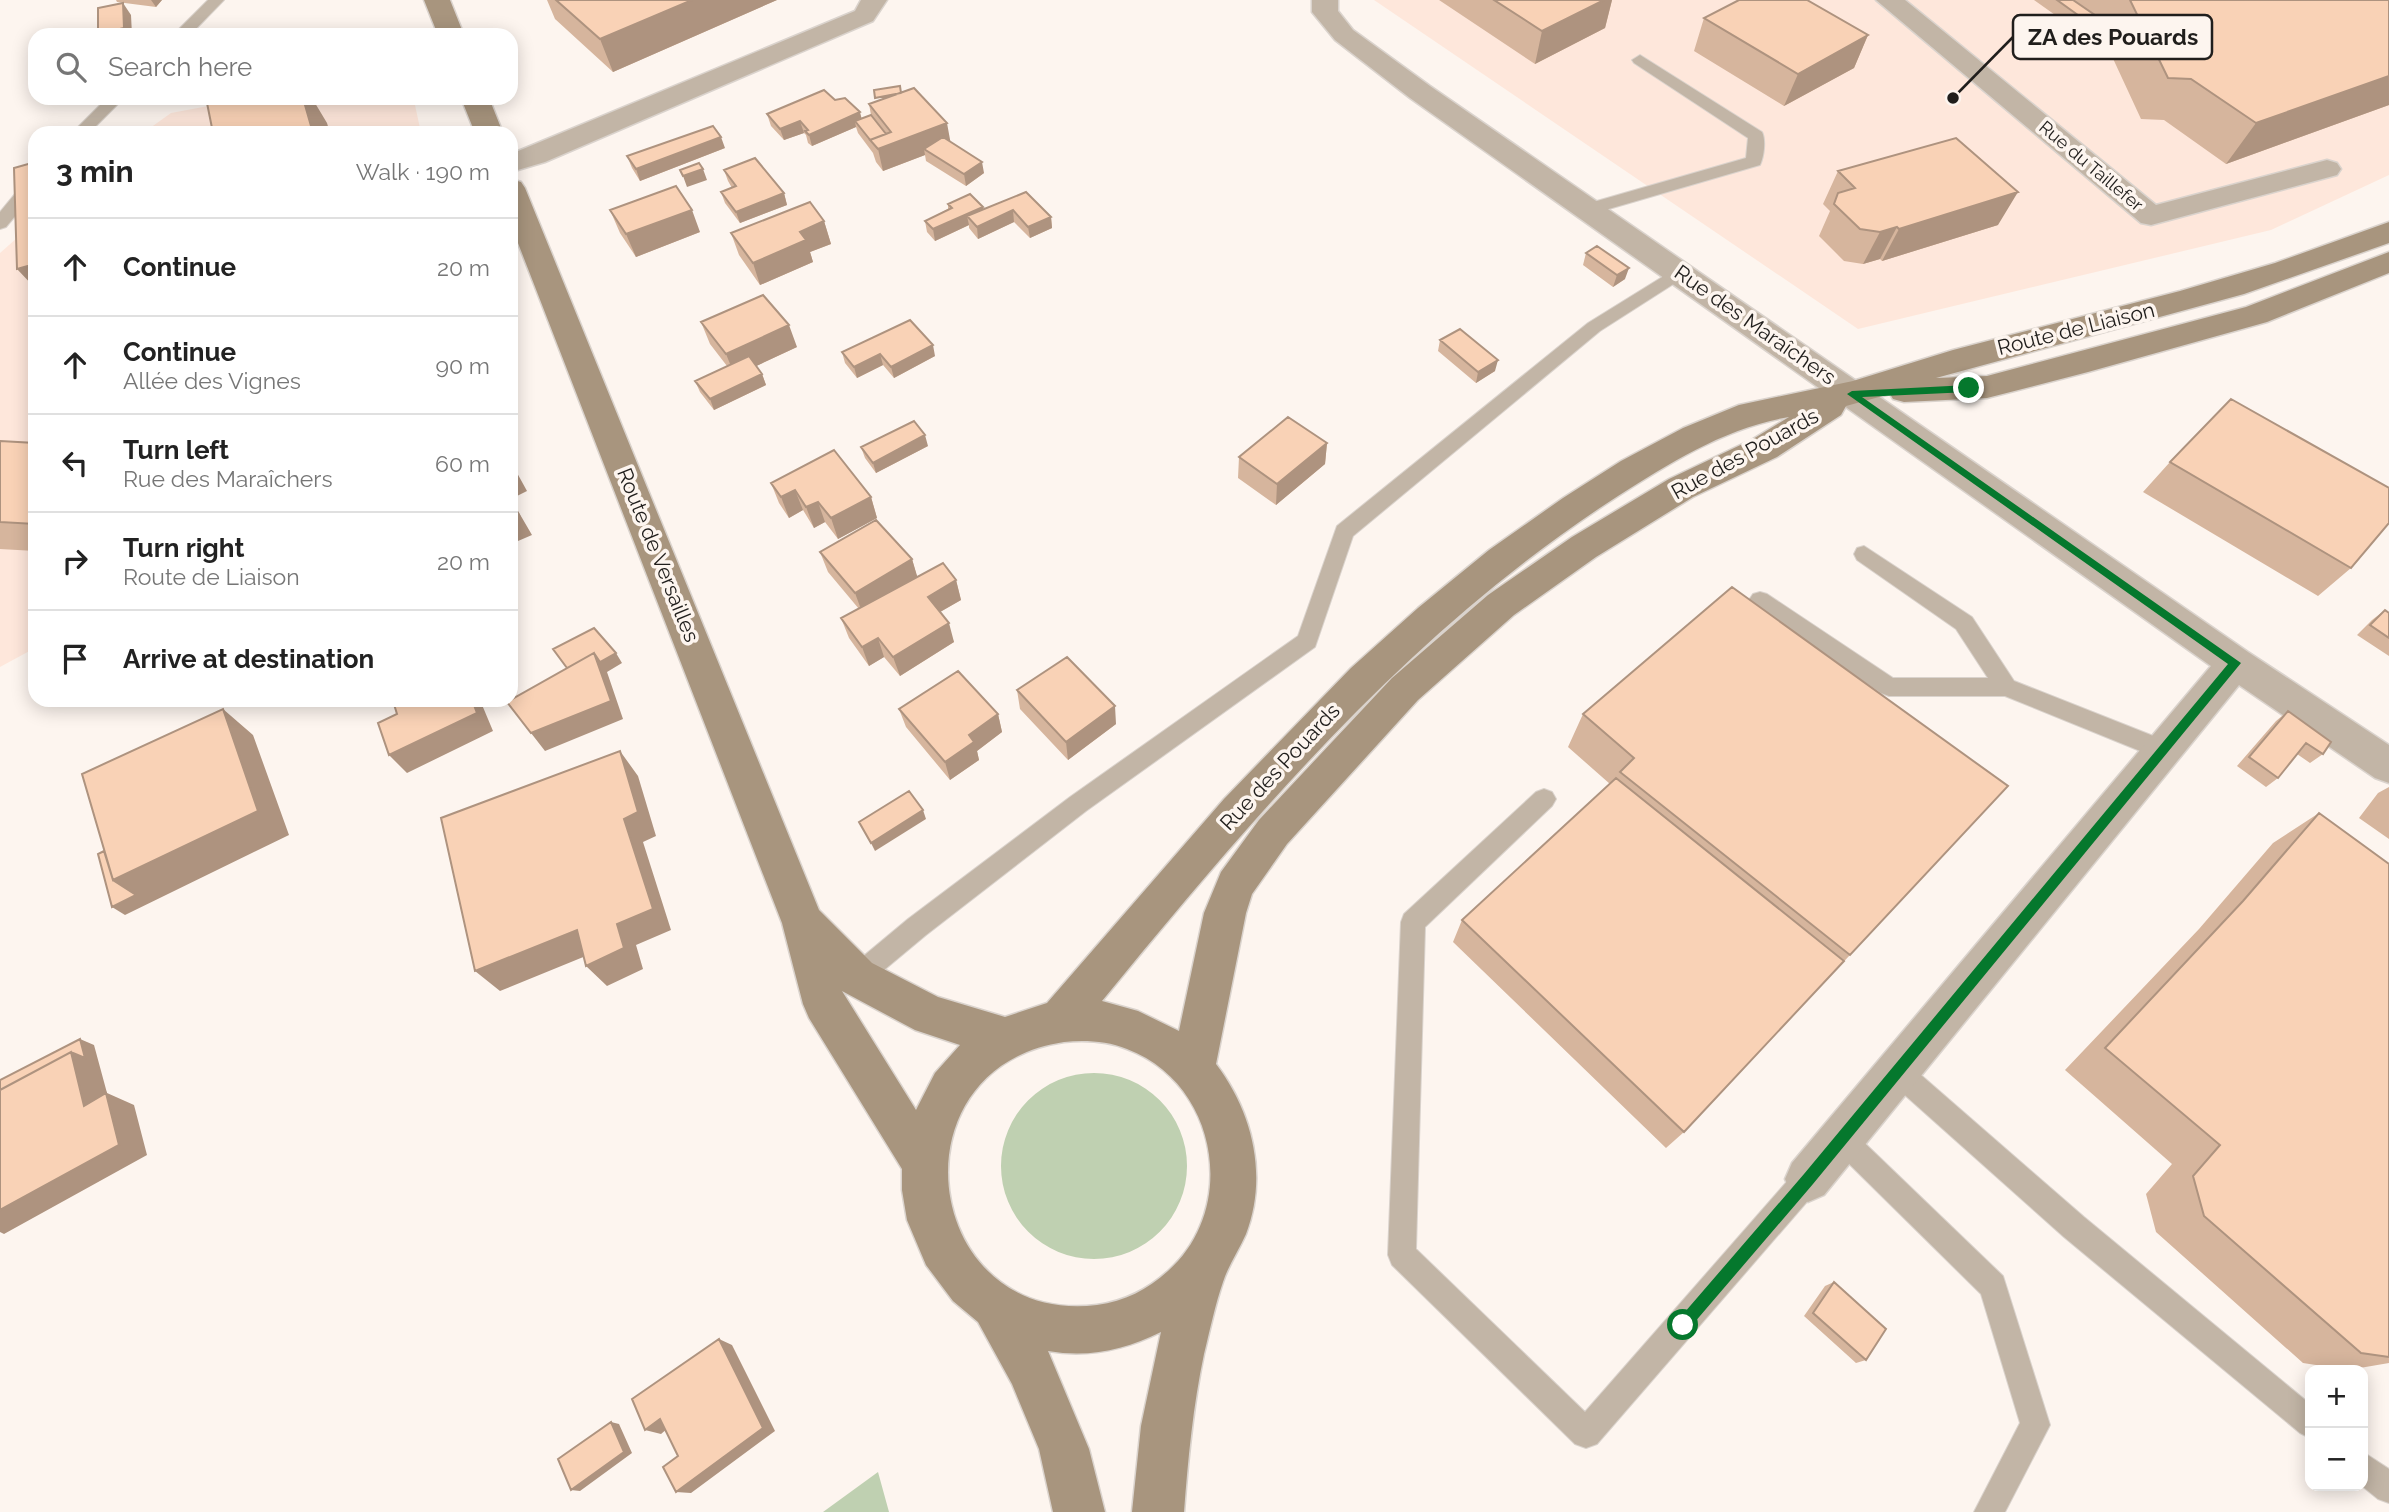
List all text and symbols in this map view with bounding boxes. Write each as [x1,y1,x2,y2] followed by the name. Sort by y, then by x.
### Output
[2013,15,2212,59] callout: ZA des Pouards
[2028,23,2198,50] text: ZA des Pouards
[28,28,518,105] search box
[52,48,90,86] icon: search
[108,52,252,82] text: Search here
[2035,116,2148,216] street label: Rue du Taillefer
[56,154,134,189] text: 3 min
[356,158,490,185] text: Walk · 190 m
[56,248,94,286] icon: ahead
[123,252,236,282] text: Continue
[437,254,490,281] text: 20 m
[1670,259,1841,390] street label: Rue des Maraîchers
[1995,297,2157,360] street label: Route de Liaison
[123,337,236,367] text: Continue
[56,346,94,384] icon: ahead
[435,352,490,379] text: 90 m
[123,367,301,394] text: Allée des Vignes
[1953,372,1984,403] route end
[1667,403,1823,504] street label: Rue des Pouards
[123,435,229,465] text: Turn left
[56,444,94,482] icon: left
[435,450,490,477] text: 60 m
[612,464,705,645] street label: Route de Versailles
[123,465,333,492] text: Rue des Maraîchers
[123,533,244,563] text: Turn right
[56,542,94,580] icon: right
[437,548,490,575] text: 20 m
[123,563,300,590] text: Route de Liaison
[56,640,94,678] icon: arrive
[123,644,374,674] text: Arrive at destination
[1215,698,1345,835] street label: Rue des Pouards
[1667,1309,1698,1340] route start
[2305,1365,2368,1491] map controls
[2305,1365,2368,1428] button: +
[2305,1428,2368,1491] button: −

